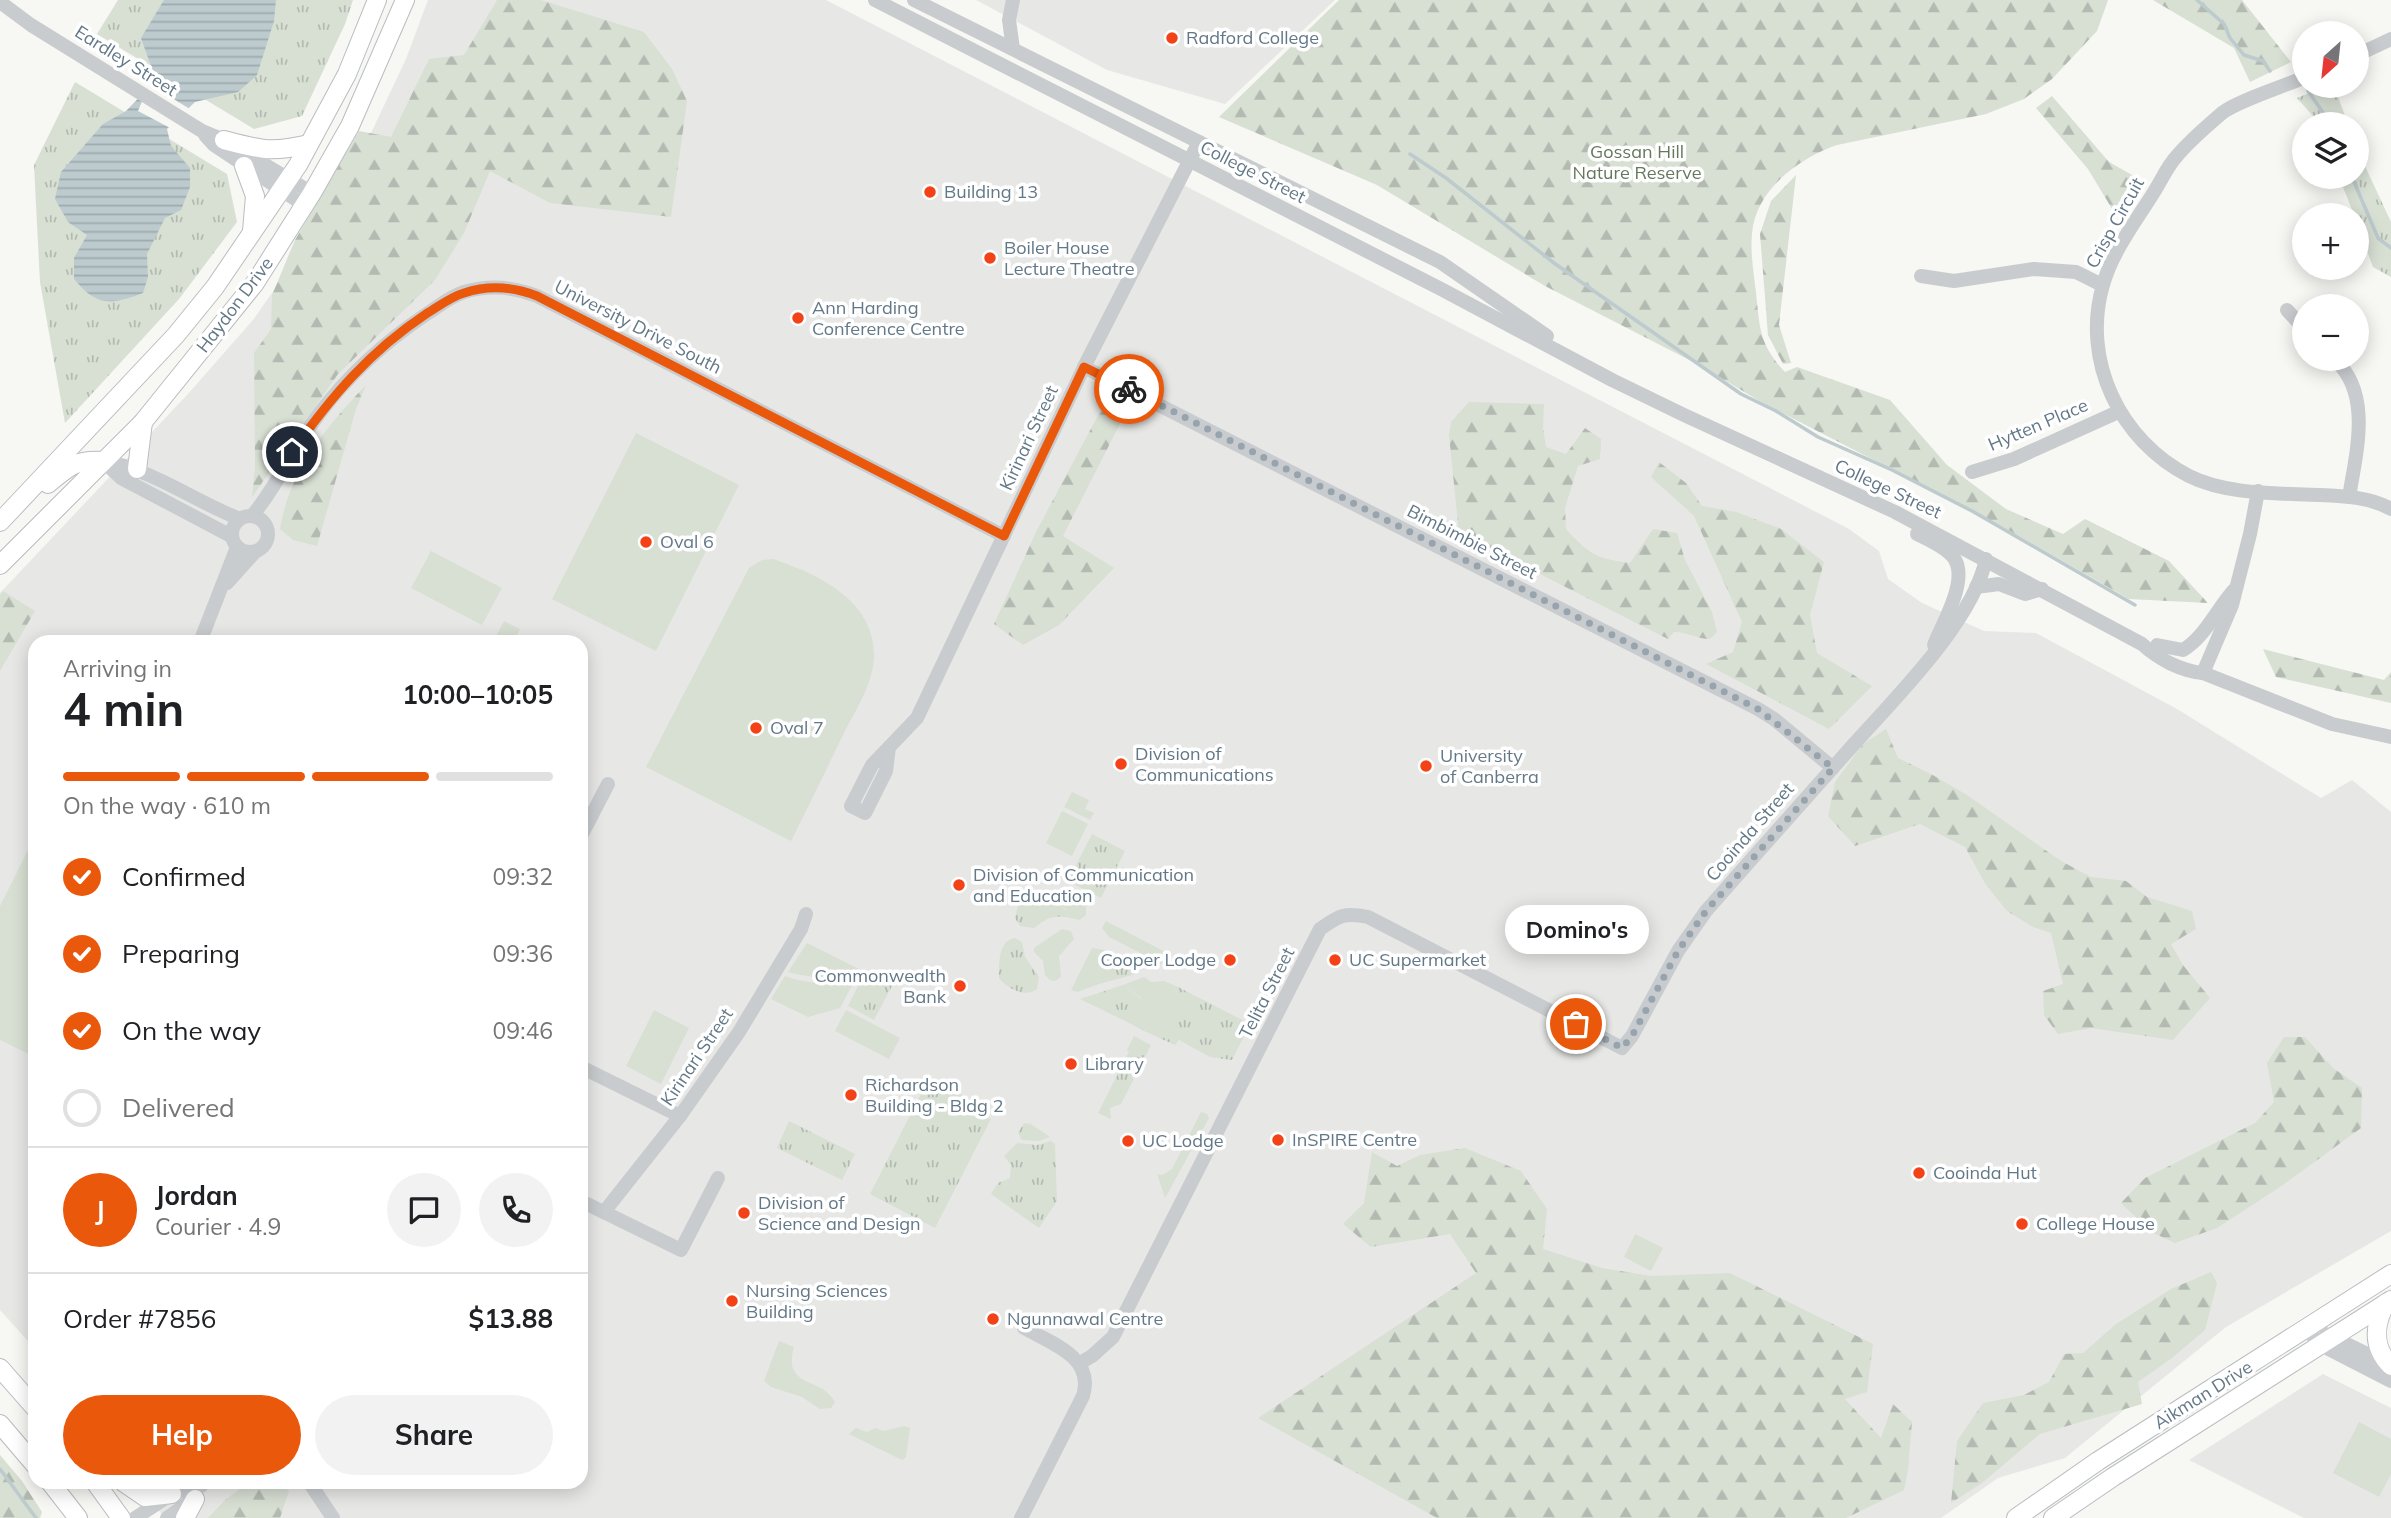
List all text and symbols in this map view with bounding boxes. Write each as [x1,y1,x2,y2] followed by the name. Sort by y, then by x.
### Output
[71,20,182,101] street label: Eardley Street
[2292,21,2370,98] north arrow
[2292,21,2369,371] map controls
[1186,26,1319,49] place label: Radford College
[1164,30,1180,46] marker: Radford College
[2292,112,2369,189] button: layers
[1197,135,1310,208] street label: College Street
[1573,140,1701,184] park label: Gossan Hill Nature Reserve
[2080,173,2149,272] street label: Crisp Circuit
[944,180,1038,203] place label: Building 13
[922,184,938,200] marker: Building 13
[2292,203,2369,280] button: +
[1004,236,1135,280] place label: Boiler House Lecture Theatre
[982,250,998,266] marker: Boiler House Lecture Theatre
[191,252,278,357] street label: Haydon Drive
[551,274,726,379] street label: University Drive South
[2292,294,2369,371] button: −
[812,296,965,340] place label: Ann Harding Conference Centre
[790,310,806,326] marker: Ann Harding Conference Centre
[1094,354,1164,424] courier
[1110,370,1148,408] icon: bike
[994,382,1063,494] street label: Kirinari Street
[1984,393,2091,456] street label: Hytten Place
[262,422,322,482] pin
[273,433,311,471] icon: home
[1831,454,1945,523] street label: College Street
[1403,499,1541,584] street label: Bimbimbie Street
[660,530,714,553] place label: Oval 6
[638,534,654,550] marker: Oval 6
[63,654,172,683] text: Arriving in
[402,678,553,711] text: 10:00–10:05
[63,680,184,738] text: 4 min
[770,716,824,739] place label: Oval 7
[748,720,764,736] marker: Oval 7
[1135,742,1274,786] place label: Division of Communications
[1440,744,1539,788] place label: University of Canberra
[1113,756,1129,772] marker: Division of Communications
[1418,758,1434,774] marker: University of Canberra
[1701,778,1799,886] street label: Cooinda Street
[63,791,271,820] text: On the way · 610 m
[63,858,101,896] icon: check
[122,860,246,893] text: Confirmed
[493,862,553,891] text: 09:32
[973,863,1194,907] place label: Division of Communication and Education
[951,877,967,893] marker: Division of Communication and Education
[1504,905,1648,954] callout: Domino's
[1526,915,1628,944] text: Domino's
[63,935,101,973] icon: check
[122,937,240,970] text: Preparing
[493,939,553,968] text: 09:36
[1234,943,1299,1042] street label: Telita Street
[1100,948,1216,971] place label: Cooper Lodge
[1349,948,1486,971] place label: UC Supermarket
[1222,952,1238,968] marker: Cooper Lodge
[1327,952,1343,968] marker: UC Supermarket
[814,964,947,1008] place label: Commonwealth Bank
[952,978,968,994] marker: Commonwealth Bank
[1546,994,1606,1054] pin
[655,1003,738,1110] street label: Kirinari Street
[1557,1005,1595,1043] icon: bag
[63,1012,101,1050] icon: check
[122,1014,261,1047] text: On the way
[493,1016,553,1045] text: 09:46
[1085,1052,1144,1075] place label: Library
[1063,1056,1079,1072] marker: Library
[865,1073,1003,1117] place label: Richardson Building - Bldg 2
[843,1087,859,1103] marker: Richardson Building - Bldg 2
[122,1091,235,1124] text: Delivered
[1292,1128,1417,1151] place label: InSPIRE Centre
[1142,1129,1224,1152] place label: UC Lodge
[1270,1132,1286,1148] marker: InSPIRE Centre
[1120,1133,1136,1149] marker: UC Lodge
[1933,1161,2037,1184] place label: Cooinda Hut
[1911,1165,1927,1181] marker: Cooinda Hut
[387,1173,461,1247] button: chat
[479,1173,553,1247] button: phone
[155,1179,238,1212] text: Jordan
[758,1191,921,1235] place label: Division of Science and Design
[95,1194,105,1227] text: J
[736,1205,752,1221] marker: Division of Science and Design
[155,1212,281,1241] text: Courier · 4.9
[2036,1212,2155,1235] place label: College House
[2014,1216,2030,1232] marker: College House
[746,1279,888,1323] place label: Nursing Sciences Building
[724,1293,740,1309] marker: Nursing Sciences Building
[63,1302,216,1335] text: Order #7856
[469,1302,553,1335] text: $13.88
[1007,1307,1163,1330] place label: Ngunnawal Centre
[985,1311,1001,1327] marker: Ngunnawal Centre
[2149,1355,2256,1434] street label: Aikman Drive
[63,1395,301,1475] button: Help
[315,1395,553,1475] button: Share

